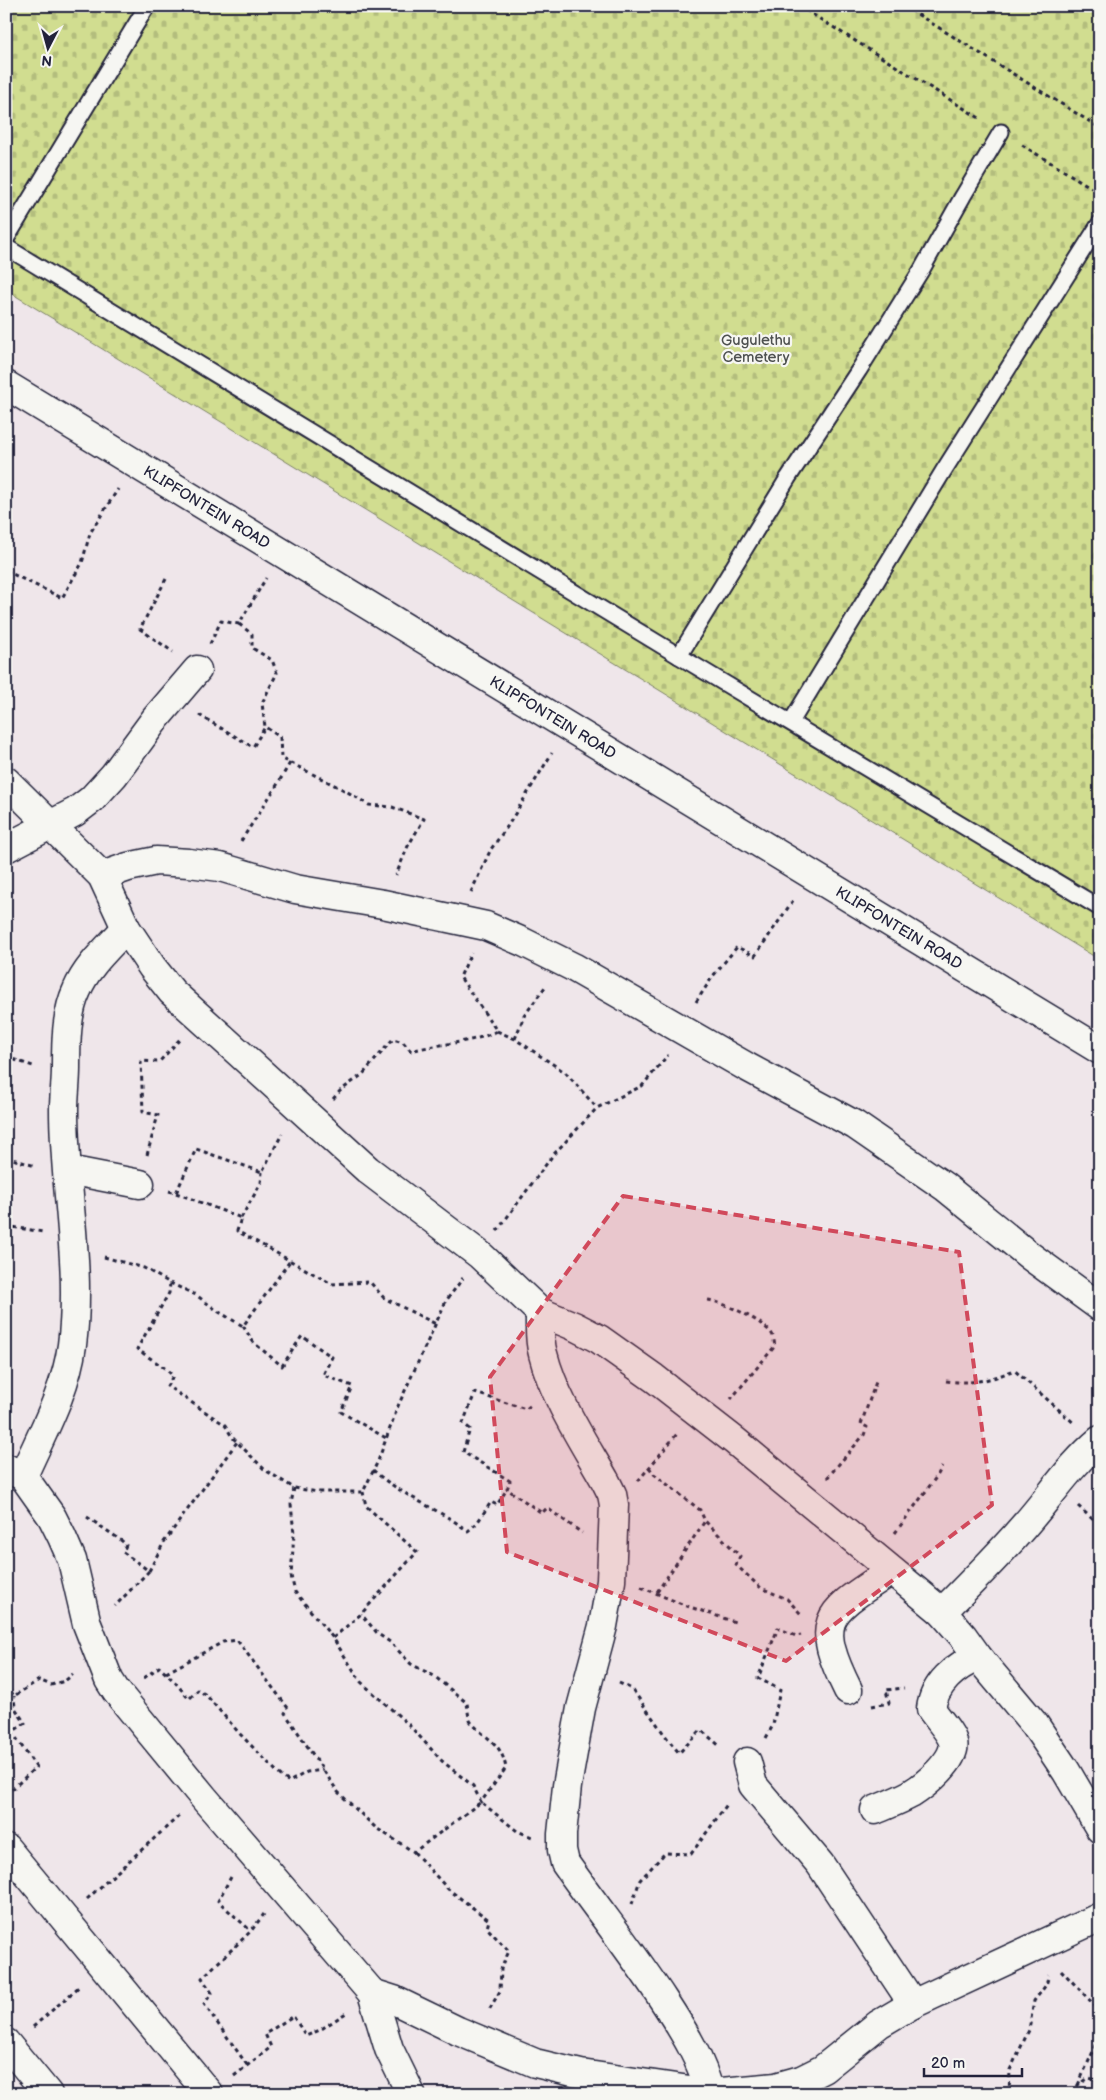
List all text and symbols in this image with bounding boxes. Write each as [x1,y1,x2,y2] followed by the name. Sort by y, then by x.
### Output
[22,22,72,72] north arrow
[41,51,53,69] text: N
[721,331,791,367] park label: Gugulethu Cemetery
[140,461,274,553] street label: KLIPFONTEIN ROAD
[486,672,620,763] street label: KLIPFONTEIN ROAD
[832,882,966,974] street label: KLIPFONTEIN ROAD
[924,2045,1021,2077] scale bar
[931,2054,965,2073] text: 20 m

